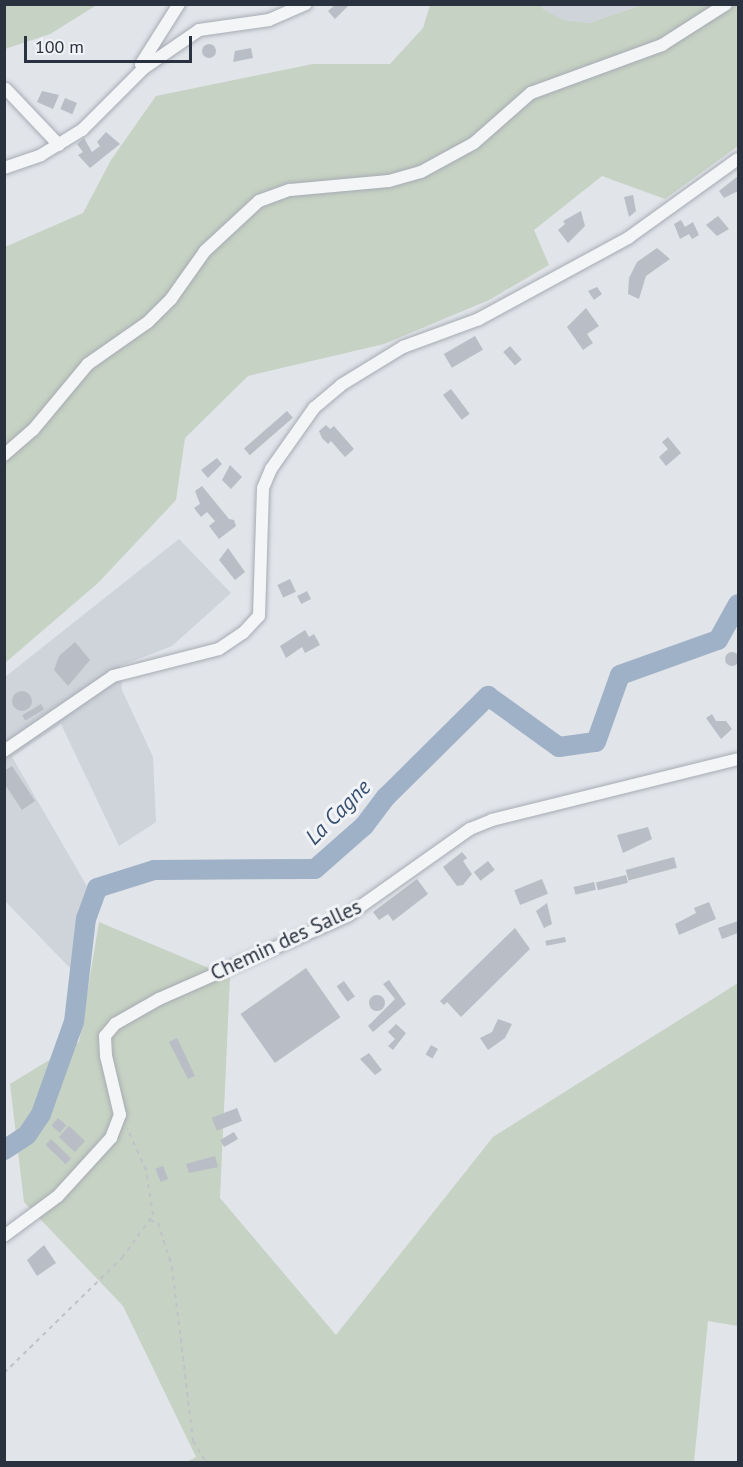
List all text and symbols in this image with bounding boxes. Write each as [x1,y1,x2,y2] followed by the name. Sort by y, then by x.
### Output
[27,24,195,62] scale bar
[35,35,84,58] text: 100 m
[300,774,376,850] water label: La Cagne
[207,894,365,986] street label: Chemin des Salles

